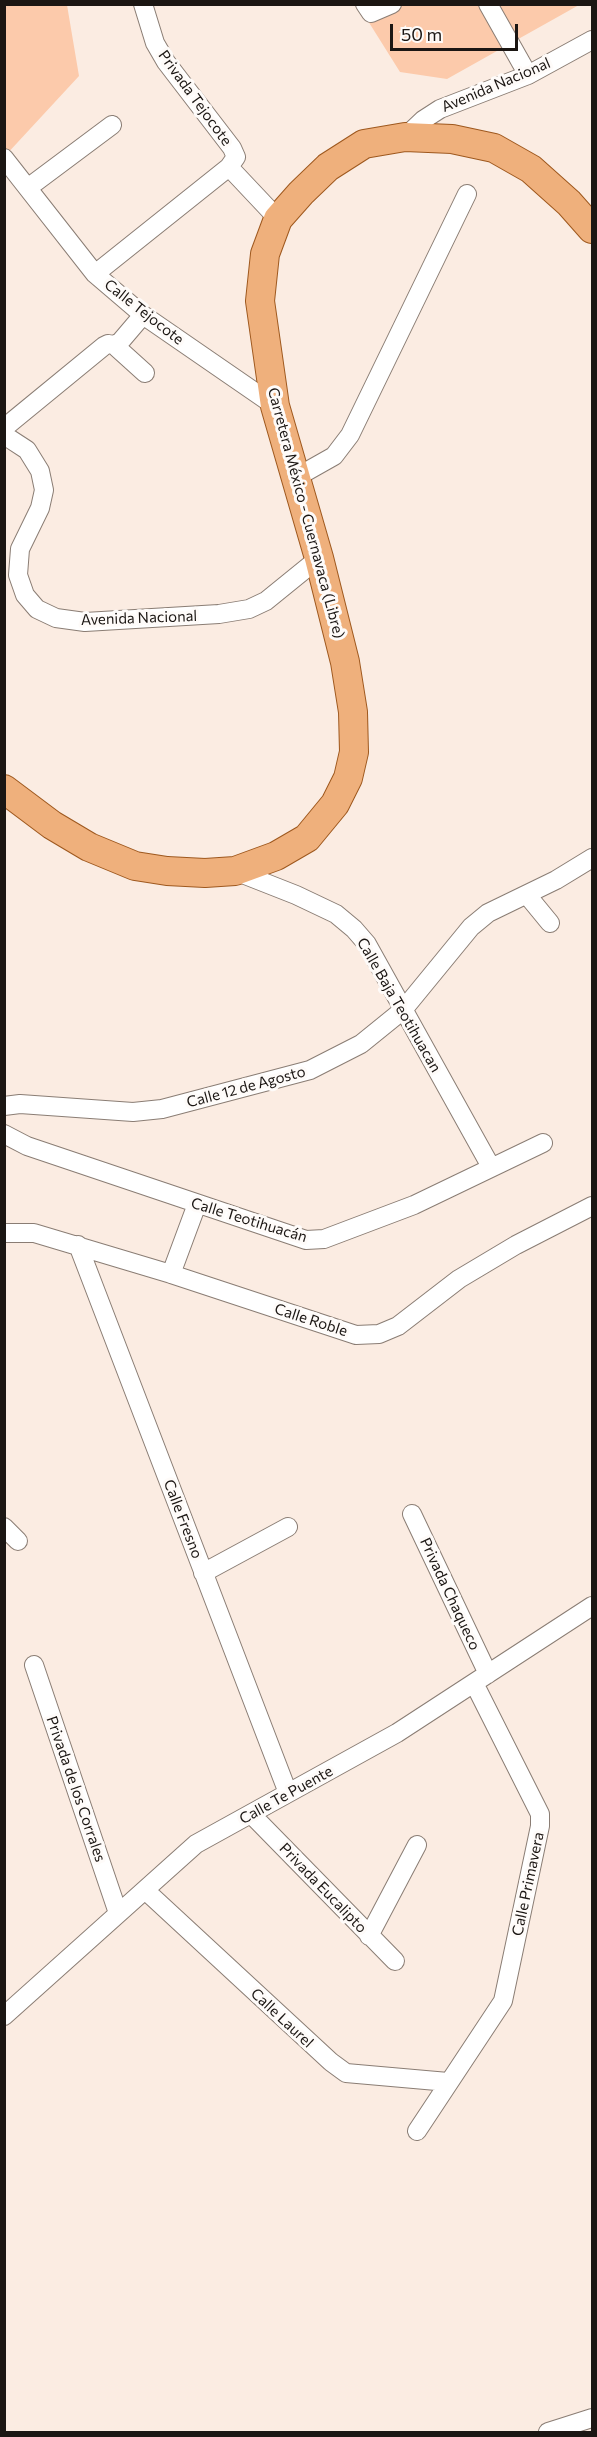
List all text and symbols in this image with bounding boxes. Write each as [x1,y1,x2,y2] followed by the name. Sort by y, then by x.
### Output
[393,12,520,50] scale bar
[401,23,442,45] text: 50 m
[154,47,236,149] street label: Privada Tejocote
[439,54,553,116] street label: Avenida Nacional
[101,275,187,349] street label: Calle Tejocote
[264,386,348,640] street label: Carretera México - Cuernavaca (Libre)
[80,607,198,629] street label: Avenida Nacional
[353,934,445,1076] street label: Calle Baja Teotihuacan
[185,1062,307,1112] street label: Calle 12 de Agosto
[189,1194,309,1246] street label: Calle Teotihuacán
[272,1300,350,1340] street label: Calle Roble
[160,1477,206,1561] street label: Calle Fresno
[416,1535,484,1653] street label: Privada Chaqueco
[43,1714,109,1864] street label: Privada de los Corrales
[236,1762,336,1828] street label: Calle Te Puente
[508,1830,548,1938] street label: Calle Primavera
[276,1839,370,1937] street label: Privada Eucalipto
[247,1985,317,2051] street label: Calle Laurel

